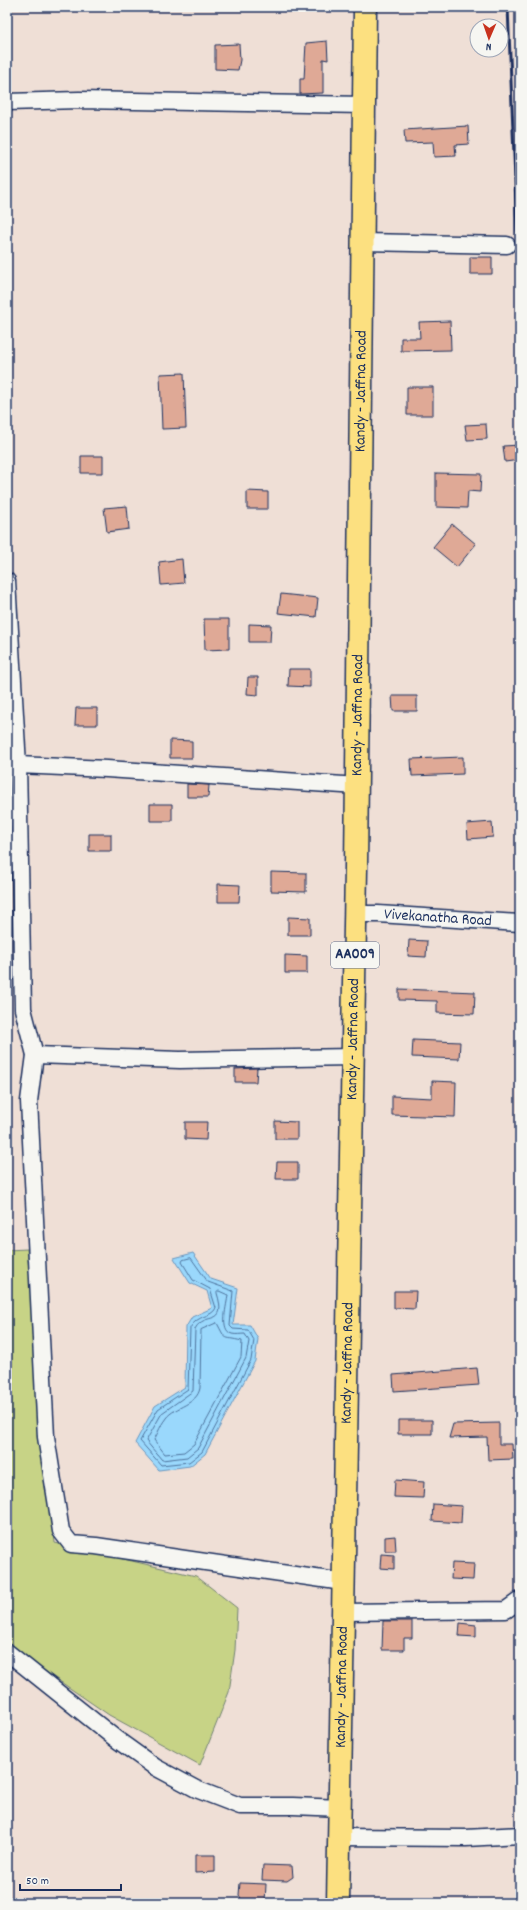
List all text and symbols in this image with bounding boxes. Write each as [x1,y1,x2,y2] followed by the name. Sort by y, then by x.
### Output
[469,18,509,58] north arrow
[485,38,492,54] text: N
[349,330,373,452] street label: Kandy - Jaffna Road
[345,654,370,776] street label: Kandy - Jaffna Road
[383,903,492,933] street label: Vivekanatha Road
[331,942,379,968] road number: AA009
[340,978,366,1100] street label: Kandy - Jaffna Road
[335,1302,360,1424] street label: Kandy - Jaffna Road
[329,1626,354,1748] street label: Kandy - Jaffna Road
[20,1866,121,1892] scale bar
[26,1873,49,1890] text: 50 m

